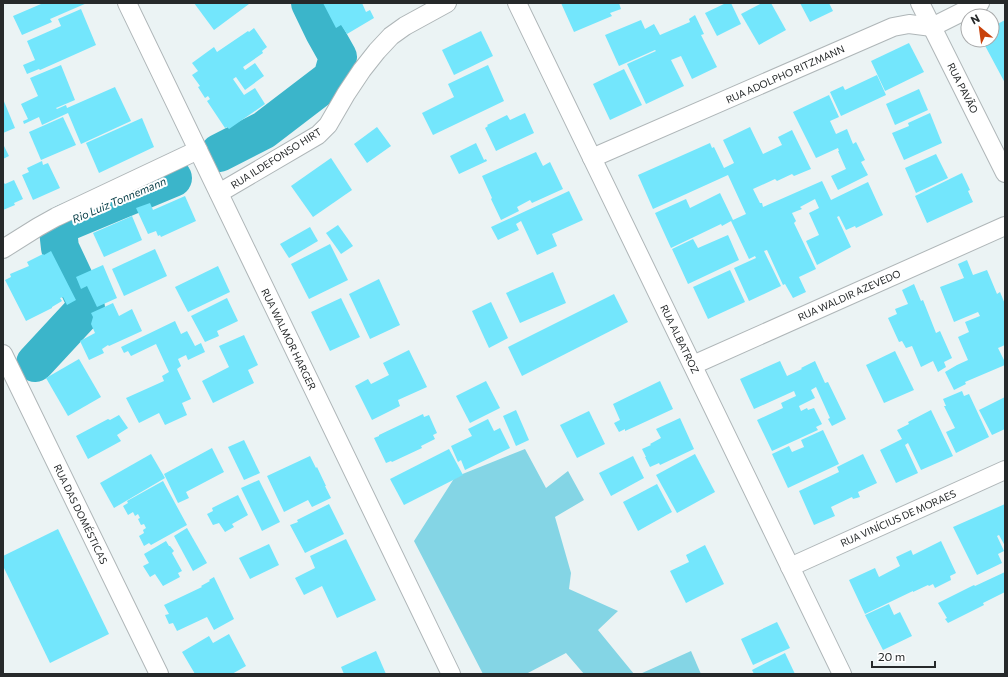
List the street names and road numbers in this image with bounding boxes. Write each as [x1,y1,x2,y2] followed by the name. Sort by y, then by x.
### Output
[724,42,846,106] street label: RUA ADOLPHO RITZMANN
[945,61,981,115] street label: RUA PAVÃO
[228,125,324,191] street label: RUA ILDEFONSO HIRT
[796,267,902,323] street label: RUA WALDIR AZEVEDO
[259,286,319,392] street label: RUA WALMOR HARGER
[658,303,702,376] street label: RUA ALBATROZ
[52,462,110,566] street label: RUA DAS DOMÉSTICAS
[838,487,958,549] street label: RUA VINÍCIUS DE MORAES

